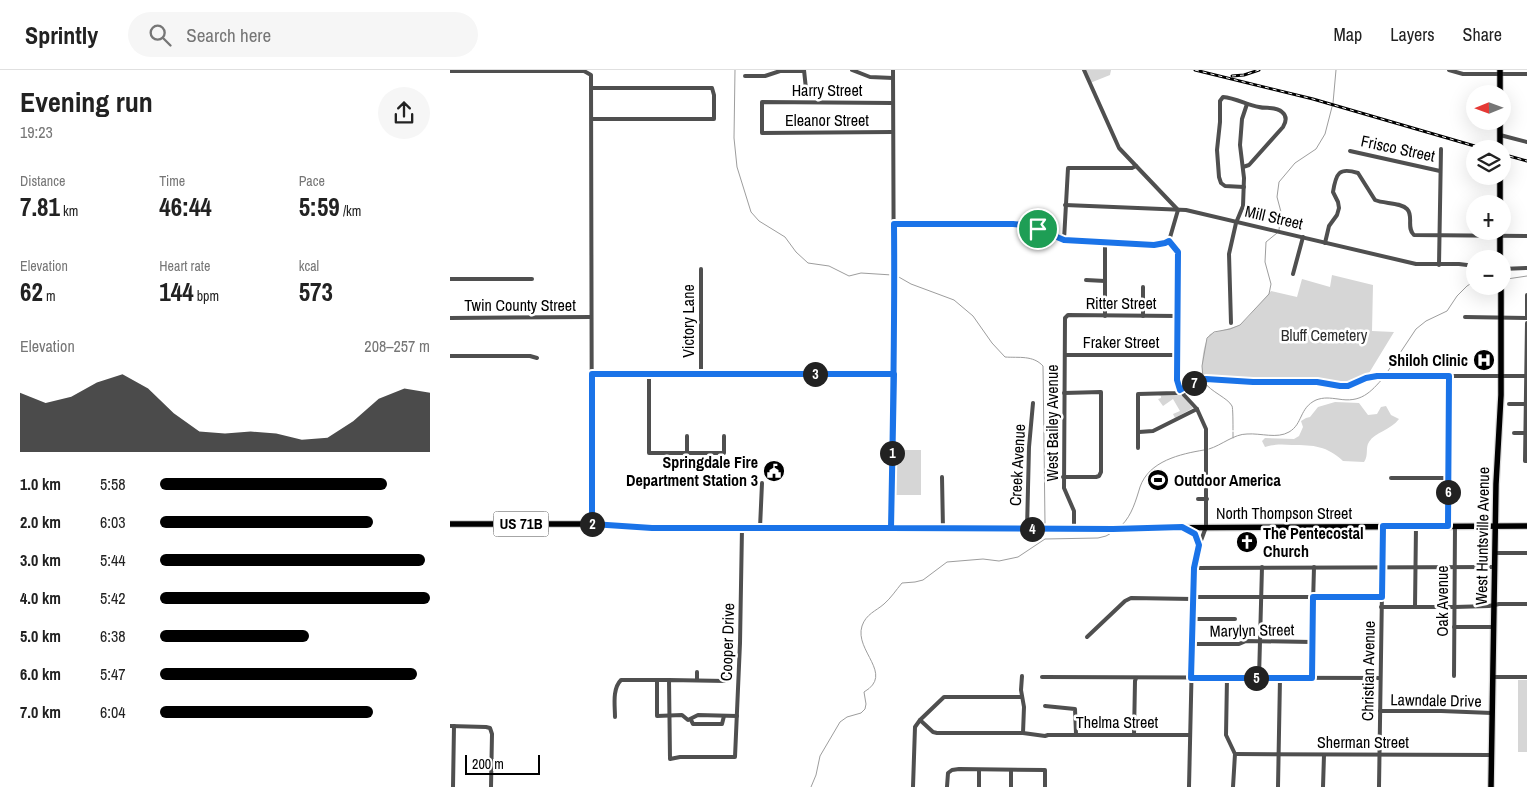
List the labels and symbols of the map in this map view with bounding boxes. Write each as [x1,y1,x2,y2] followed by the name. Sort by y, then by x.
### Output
[792,79,863,101] street label: Harry Street
[1466,85,1511,130] north arrow
[785,109,869,131] street label: Eleanor Street
[1359,129,1437,167] street label: Frisco Street
[1243,200,1306,234] street label: Mill Street
[1017,208,1059,250] pin
[677,284,699,358] street label: Victory Lane
[1086,292,1157,314] street label: Ritter Street
[464,294,576,316] street label: Twin County Street
[1281,324,1368,346] park label: Bluff Cemetery
[1083,331,1160,353] street label: Fraker Street
[1472,348,1496,372] hospital icon: Shiloh Clinic
[1389,349,1468,371] place label: Shiloh Clinic
[802,362,828,386] pin: 3
[1041,365,1063,481] street label: West Bailey Avenue
[1182,370,1206,396] pin: 7
[1004,423,1030,507] street label: Creek Avenue
[880,440,904,466] pin: 1
[626,451,758,491] place label: Springdale Fire Department Station 3
[762,459,786,483] public building icon: Springdale Fire Department Station 3
[1470,467,1494,605] street label: West Huntsville Avenue
[1146,468,1170,492] sports icon: Outdoor America
[1174,469,1281,491] place label: Outdoor America
[1436,480,1460,504] pin: 6
[1216,502,1352,524] street label: North Thompson Street
[494,512,548,536] road number: US 71B
[580,512,604,536] pin: 2
[1020,516,1044,542] pin: 4
[1263,522,1364,562] place label: The Pentecostal Church
[1235,530,1259,554] church icon: The Pentecostal Church
[1431,565,1453,637] street label: Oak Avenue
[715,603,739,681] street label: Cooper Drive
[1210,618,1295,642] street label: Marylyn Street
[1356,621,1380,721] street label: Christian Avenue
[1244,666,1268,690] pin: 5
[1390,688,1482,712] street label: Lawndale Drive
[1076,711,1159,733] street label: Thelma Street
[1317,731,1409,753] street label: Sherman Street
[465,752,540,775] scale bar

